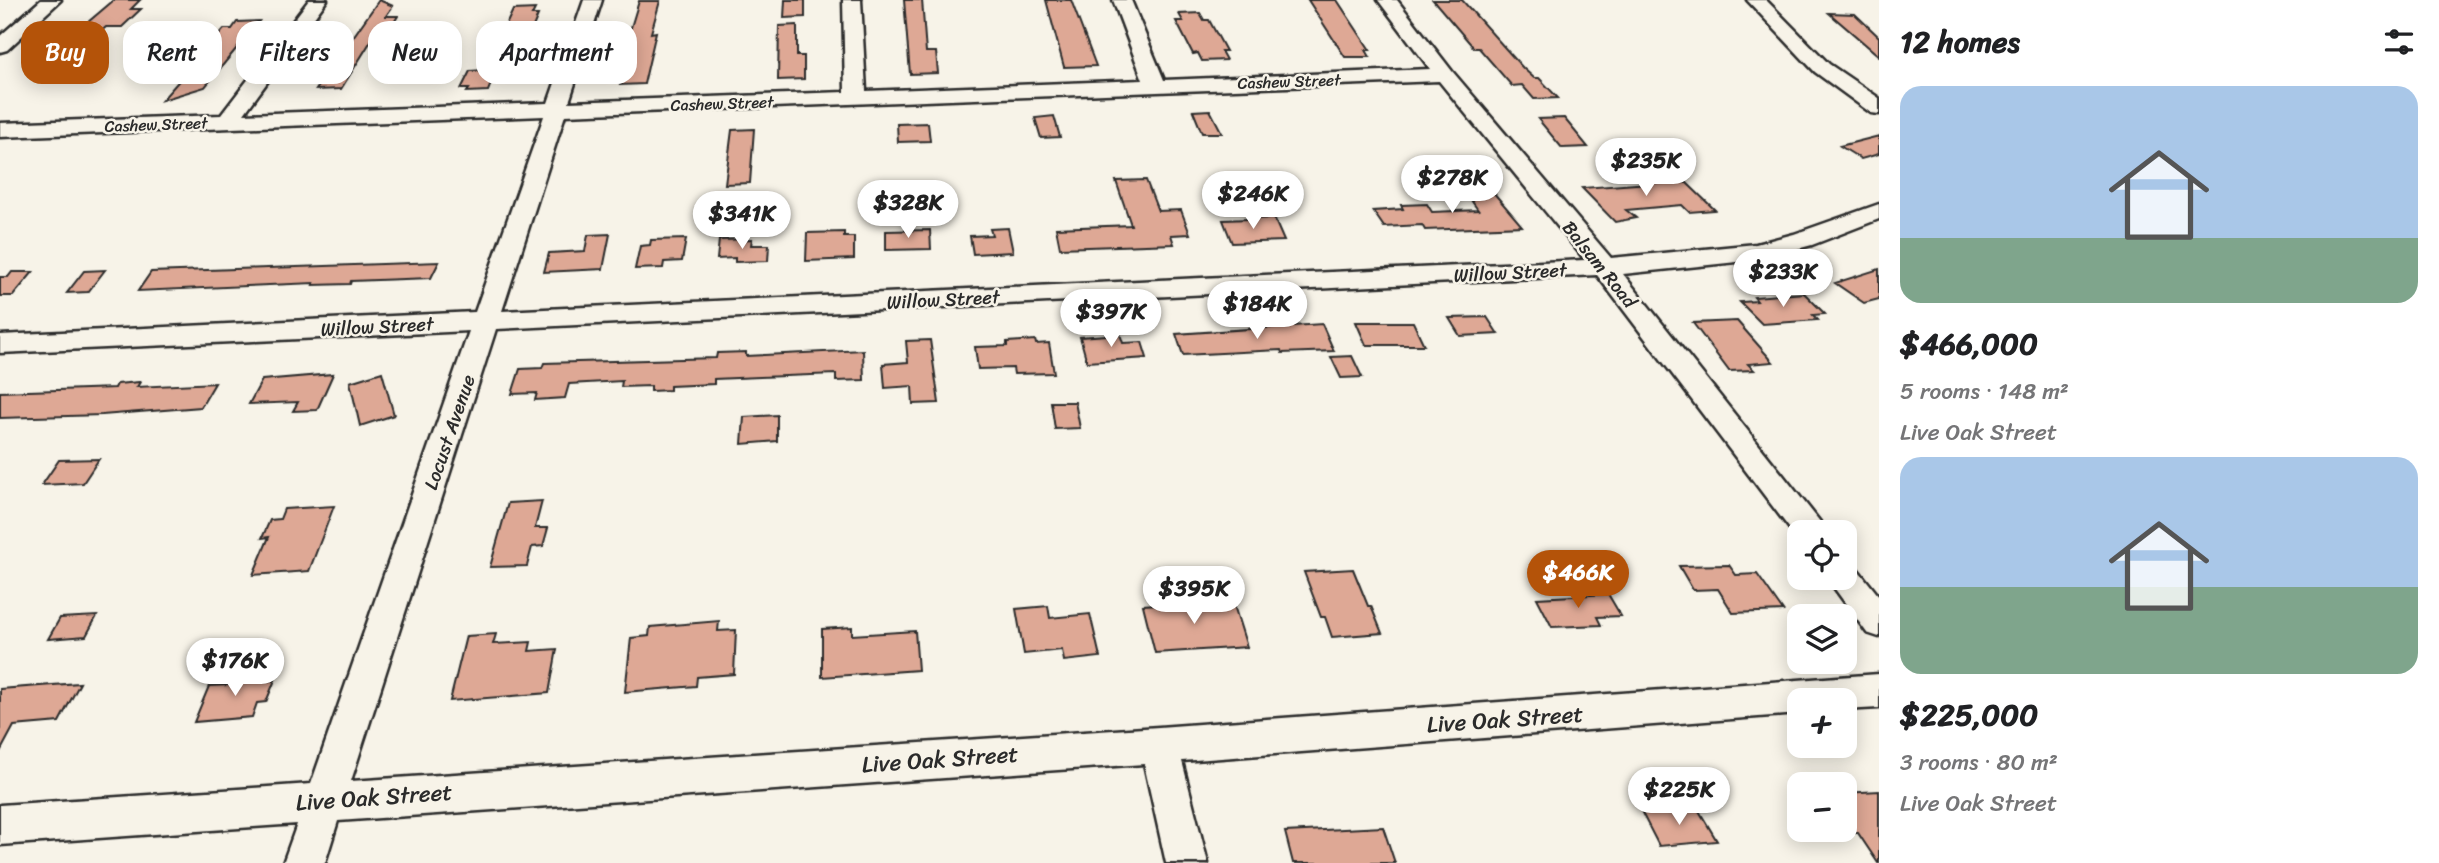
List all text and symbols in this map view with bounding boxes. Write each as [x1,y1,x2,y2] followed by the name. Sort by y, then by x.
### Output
[1900,15,2020,69] text: 12 homes
[21,21,109,84] chip: Buy
[123,21,222,84] chip: Rent
[236,21,354,84] chip: Filters
[368,21,462,84] chip: New
[476,21,637,84] chip: Apartment
[2380,23,2418,61] icon: filters
[1237,65,1342,98] street label: Cashew Street
[670,87,775,120] street label: Cashew Street
[104,108,209,141] street label: Cashew Street
[2096,132,2222,258] icon: home
[1597,138,1695,198] pin: $235K
[1611,140,1681,181] text: $235K
[1403,156,1501,215] pin: $278K
[1417,157,1487,198] text: $278K
[1204,172,1302,231] pin: $246K
[1218,173,1288,214] text: $246K
[859,180,957,240] pin: $328K
[873,182,943,223] text: $328K
[693,191,791,251] pin: $341K
[709,193,775,234] text: $341K
[1554,213,1647,317] street label: Balsam Road
[1734,250,1832,309] pin: $233K
[1749,251,1817,292] text: $233K
[1453,253,1569,292] street label: Willow Street
[886,280,1002,319] street label: Willow Street
[1208,282,1306,341] pin: $184K
[1223,283,1291,324] text: $184K
[1062,290,1160,349] pin: $397K
[1076,291,1146,332] text: $397K
[320,307,436,346] street label: Willow Street
[1900,317,2038,371] text: $466,000
[414,370,485,494] street label: Locust Avenue
[1900,371,2069,412] text: 5 rooms · 148 m²
[1900,412,2057,453] text: Live Oak Street
[2096,503,2222,629] icon: home
[1787,520,1857,842] map controls
[1787,520,1857,590] button: locate
[1529,550,1627,610] pin: $466K
[1543,552,1613,593] text: $466K
[1145,566,1243,626] pin: $395K
[1159,568,1229,609] text: $395K
[1787,604,1857,674] button: layers
[186,638,284,698] pin: $176K
[202,640,268,681] text: $176K
[1787,688,1857,758] button: +
[1900,688,2038,742] text: $225,000
[1425,694,1585,745] street label: Live Oak Street
[860,734,1020,785] street label: Live Oak Street
[1900,742,2058,783] text: 3 rooms · 80 m²
[1630,768,1728,827] pin: $225K
[1644,769,1714,810] text: $225K
[294,772,454,823] street label: Live Oak Street
[1787,772,1857,842] button: −
[1900,783,2057,824] text: Live Oak Street

